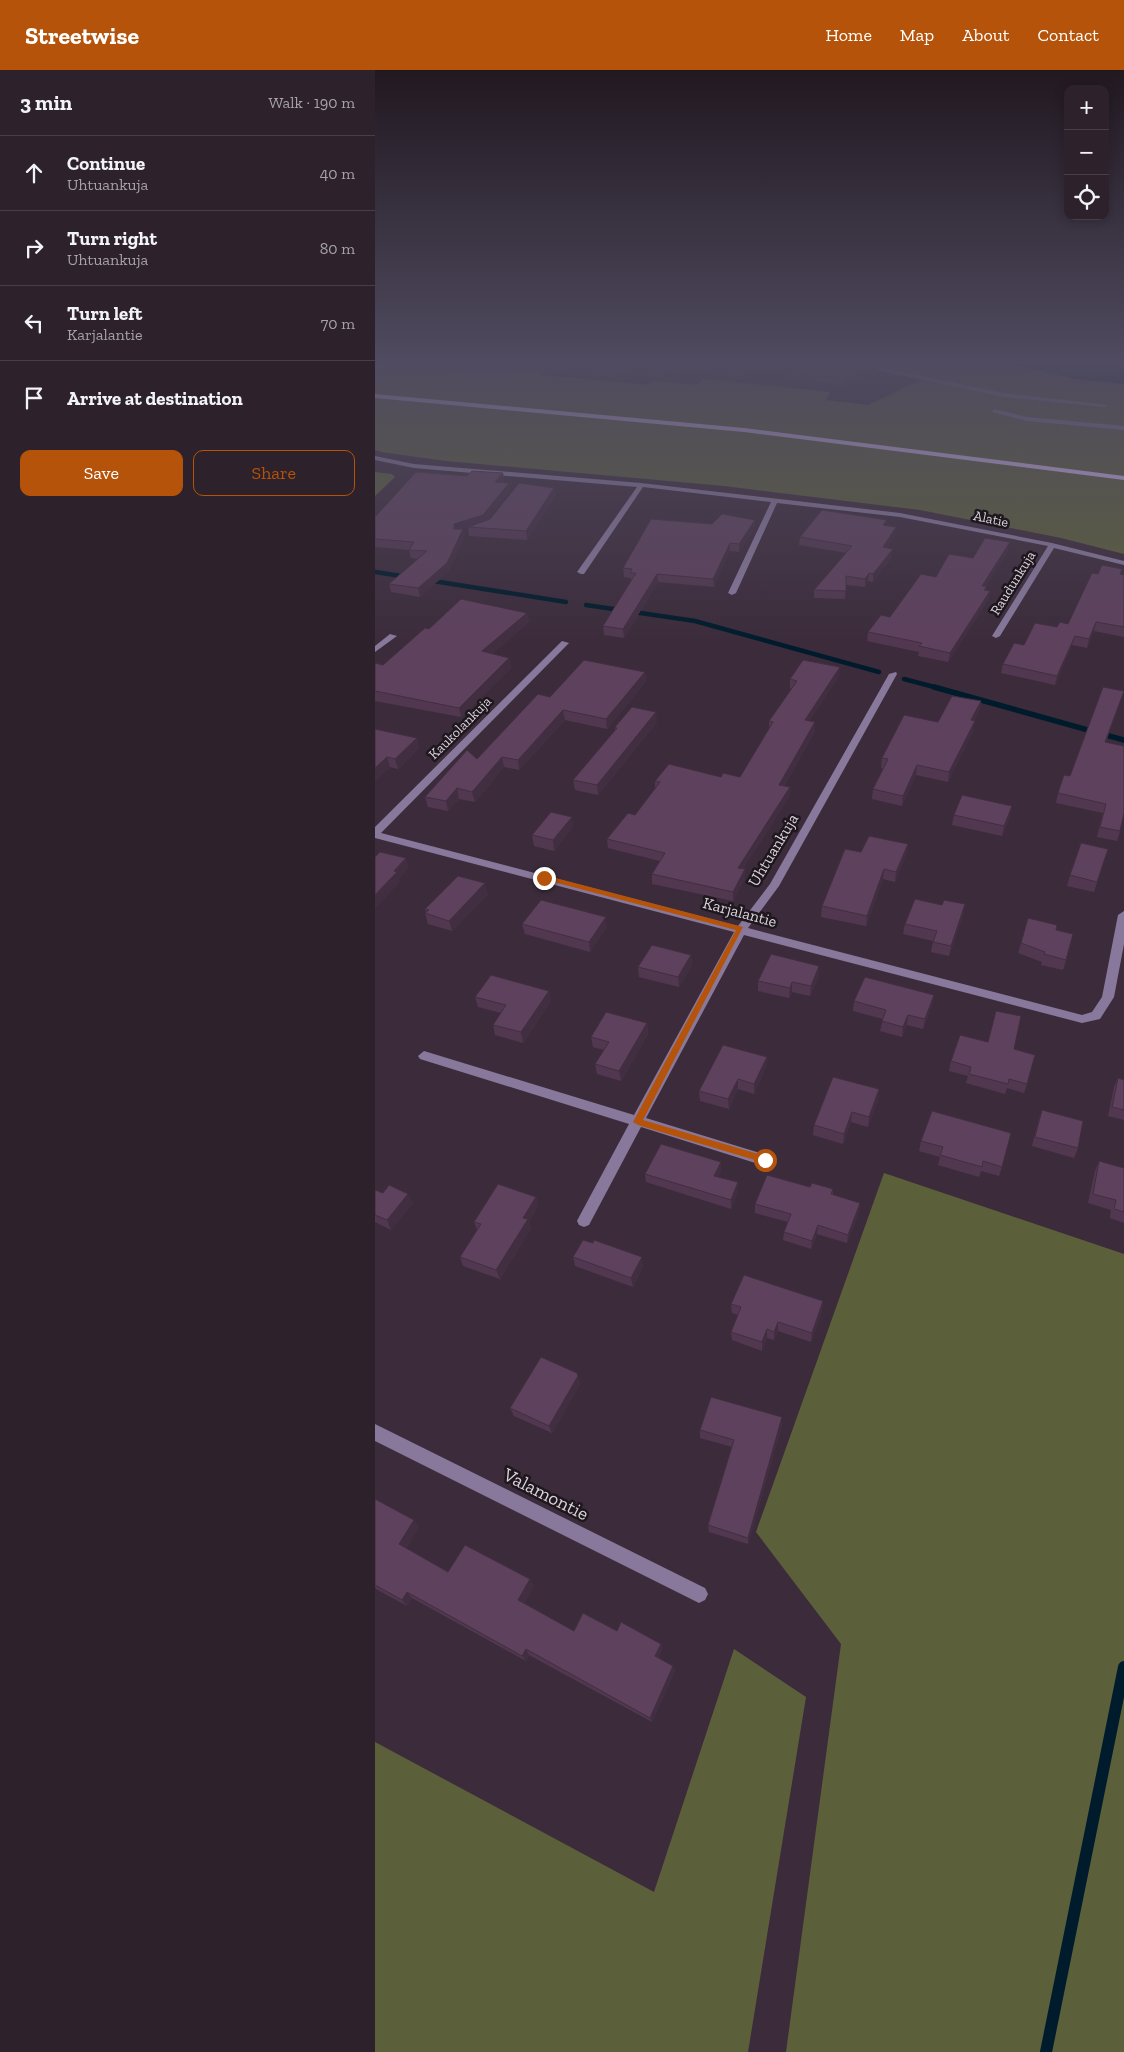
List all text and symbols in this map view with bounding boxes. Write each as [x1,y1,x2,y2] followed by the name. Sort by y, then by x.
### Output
[25,21,139,50] text: Streetwise
[825,24,872,46] text: Home
[900,24,934,46] text: Map
[962,24,1009,46] text: About
[1037,24,1099,46] text: Contact
[1064,85,1109,220] map controls
[1064,85,1109,130] button: +
[20,90,72,115] text: 3 min
[268,93,355,112] text: Walk · 190 m
[1064,130,1109,175] button: −
[67,152,145,175] text: Continue
[20,159,48,187] icon: ahead
[320,164,355,183] text: 40 m
[67,175,148,194] text: Uhtuankuja
[1064,175,1109,220] button: locate
[67,227,157,250] text: Turn right
[20,234,48,262] icon: right
[320,239,355,258] text: 80 m
[67,250,148,269] text: Uhtuankuja
[67,302,142,325] text: Turn left
[20,309,48,337] icon: left
[321,314,355,333] text: 70 m
[67,325,143,344] text: Karjalantie
[20,384,48,412] icon: arrive
[67,387,243,410] text: Arrive at destination
[20,450,183,496] button: Save
[193,450,355,496] button: Share
[972,507,1010,531] street label: Alatie
[987,548,1039,618] street label: Raudunkuja
[425,693,495,763] street label: Kaukolankuja
[744,810,802,890] street label: Uhtuankuja
[533,867,556,890] route end
[701,893,779,931] street label: Karjalantie
[754,1149,777,1172] route start
[499,1462,593,1525] street label: Valamontie

